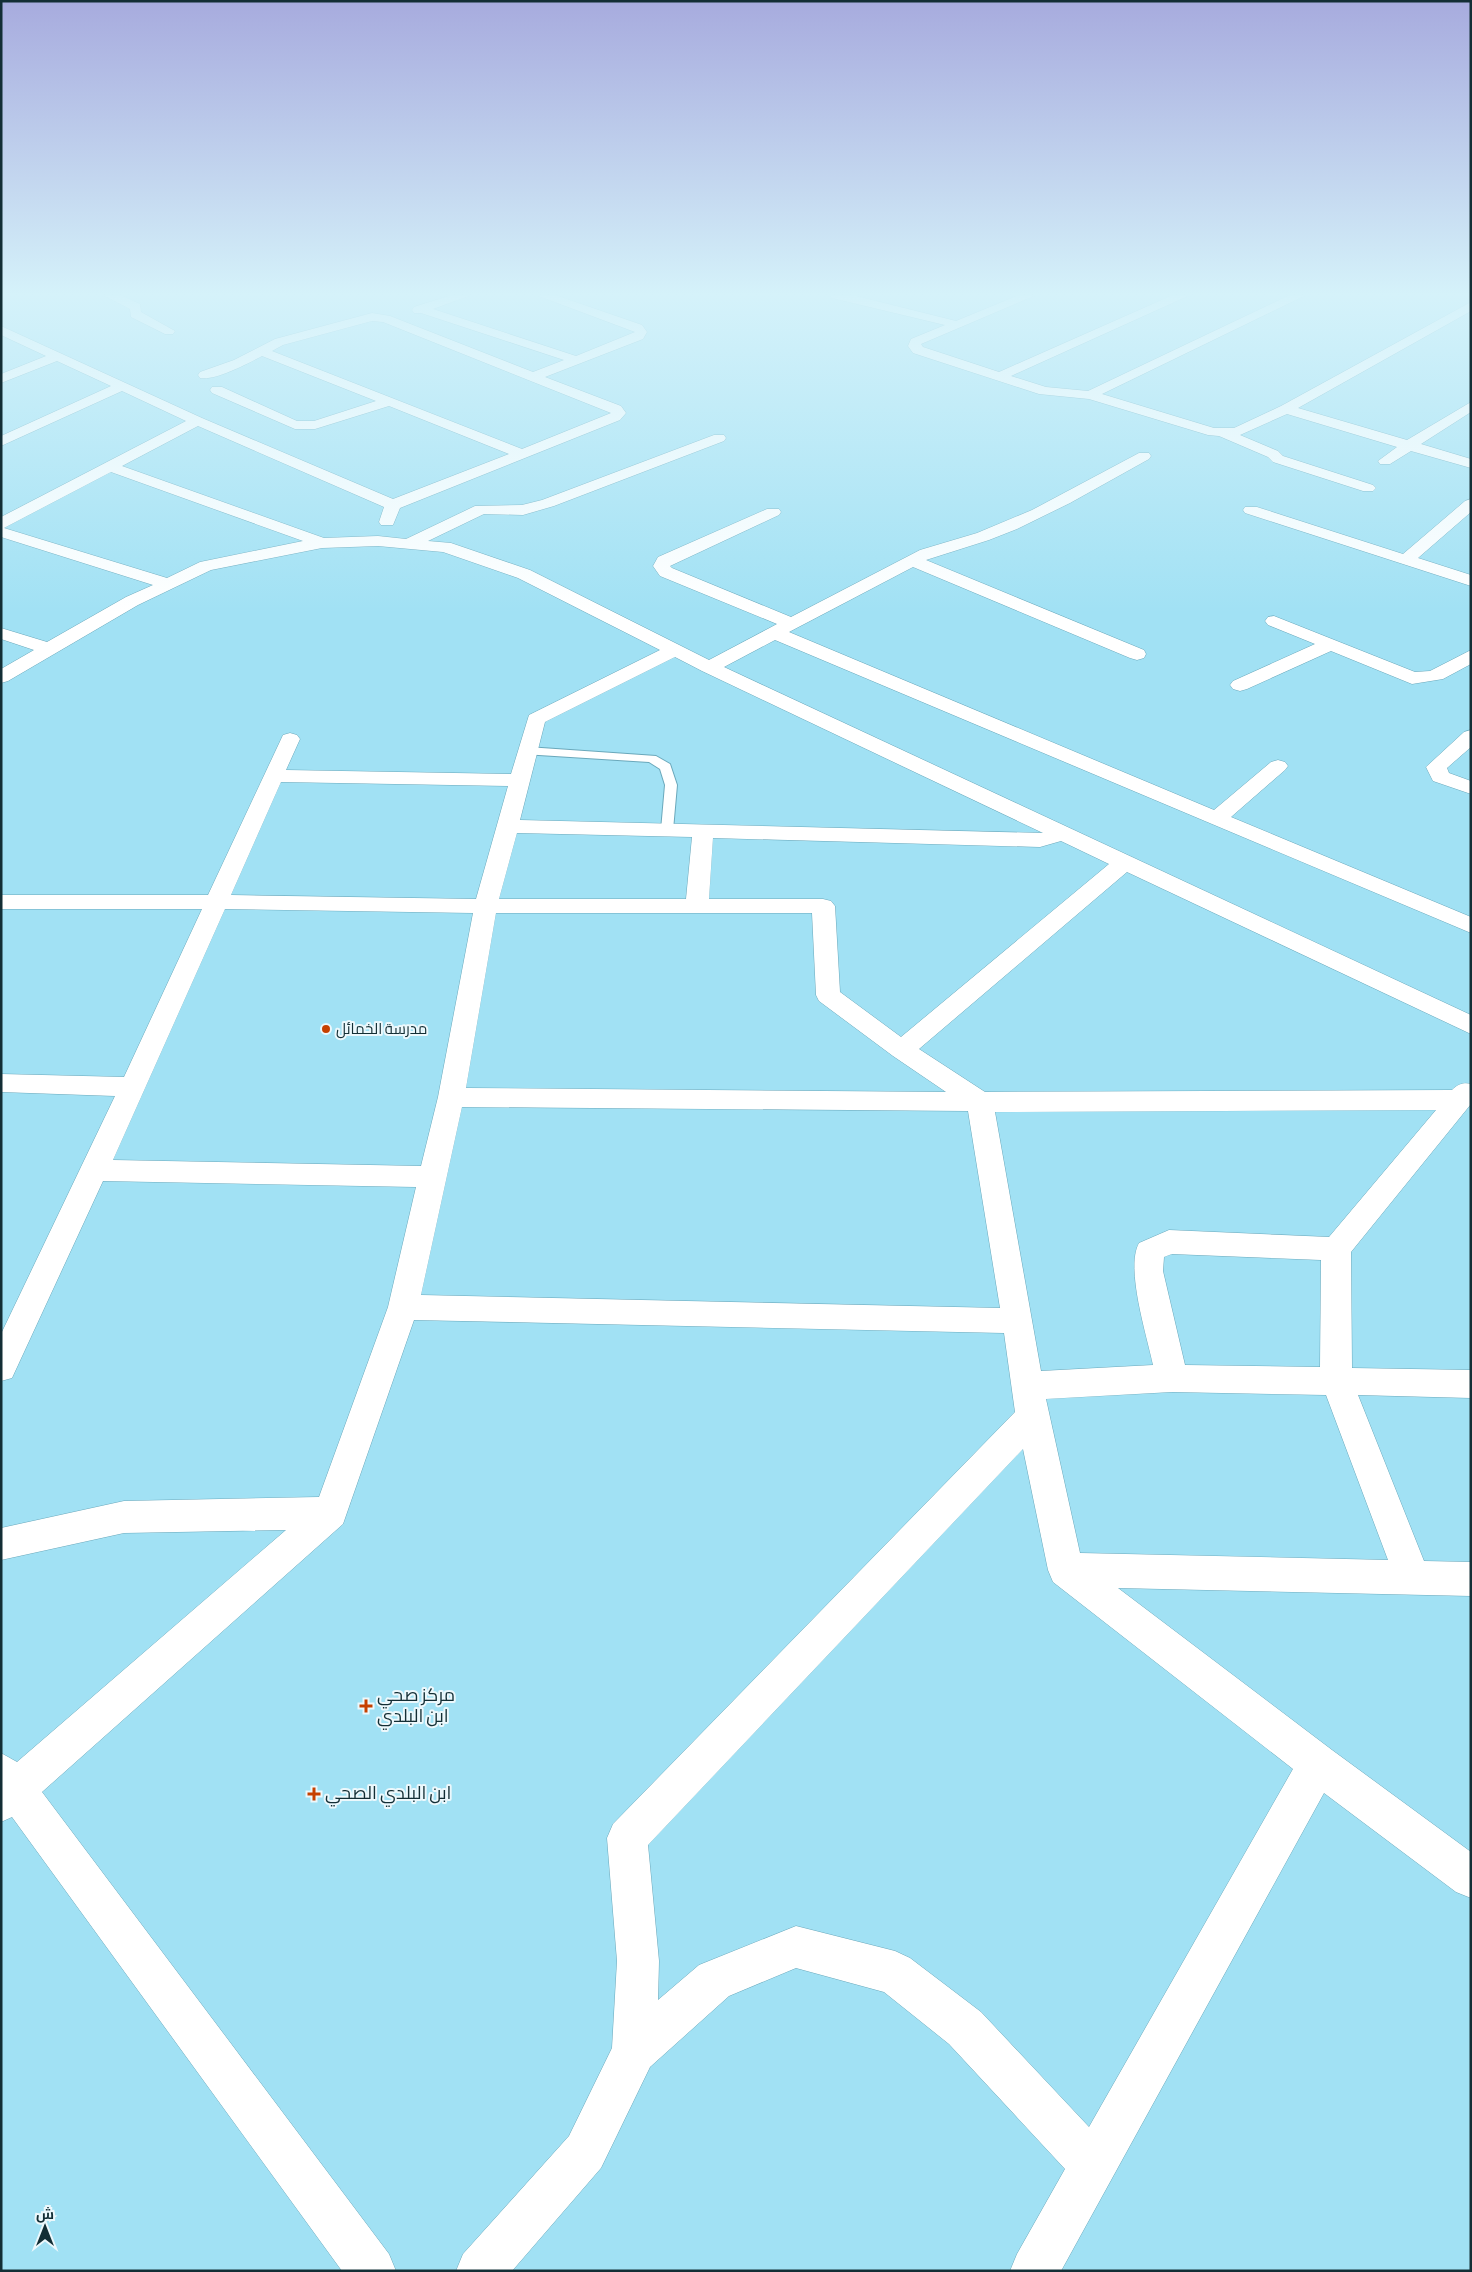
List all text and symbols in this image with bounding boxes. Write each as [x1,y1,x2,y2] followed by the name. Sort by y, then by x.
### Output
[336,1022,427,1039] place label: مدرسة الخمائل
[320,1023,332,1035] marker: مدرسة الخمائل
[377,1687,455,1730] place label: مركز صحي ابن البلدي
[359,1699,373,1713] marker: مركز صحي ابن البلدي
[325,1785,451,1807] place label: ابن البلدي الصحي
[307,1787,321,1801] marker: ابن البلدي الصحي
[20,2202,70,2252] north arrow
[36,2206,54,2223] text: ش

